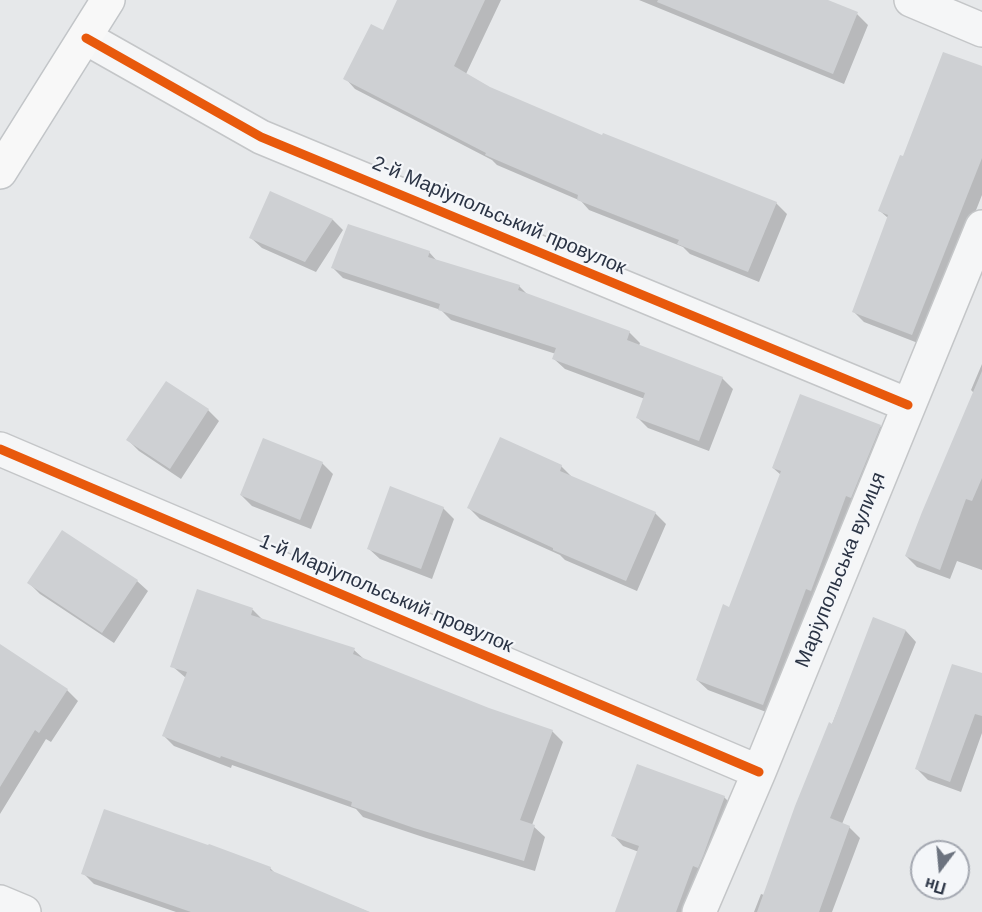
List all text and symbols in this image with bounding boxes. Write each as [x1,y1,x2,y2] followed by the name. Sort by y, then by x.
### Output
[369,152,629,280] street label: 2-й Маріупольський провулок
[791,469,891,671] street label: Маріупольська вулиця
[256,530,516,658] street label: 1-й Маріупольський провулок
[910,840,970,900] north arrow
[923,875,948,897] text: Пн

